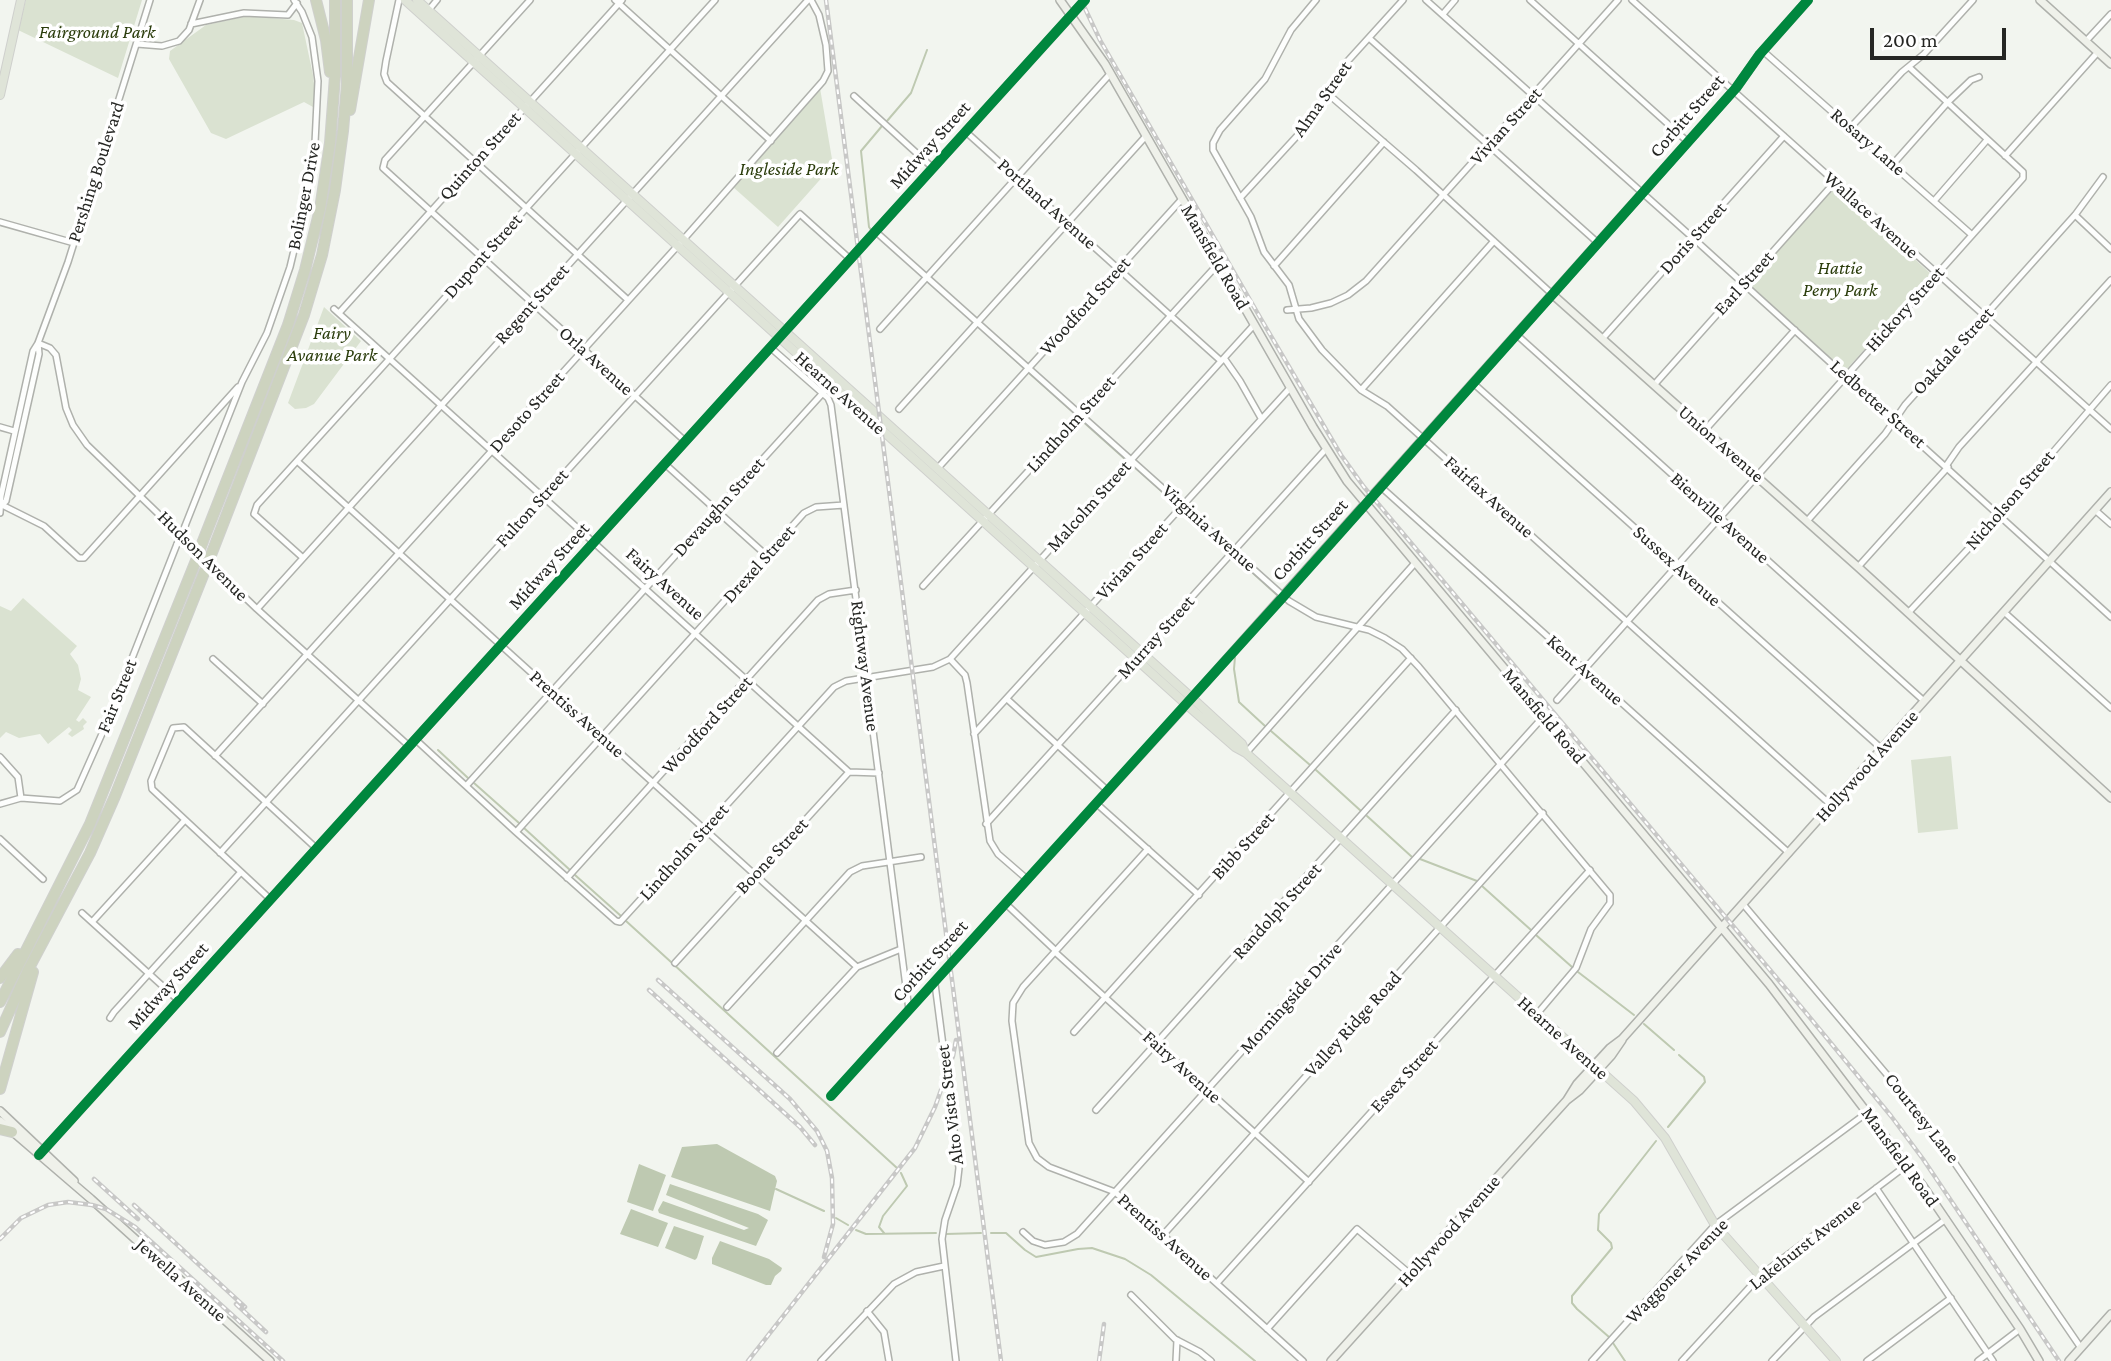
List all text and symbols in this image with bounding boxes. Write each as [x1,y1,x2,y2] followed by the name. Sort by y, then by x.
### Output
[1873,14,2010,58] scale bar
[39,21,155,43] park label: Fairground Park
[1883,28,1938,52] text: 200 m
[1287,56,1357,142] street label: Alma Street
[1645,70,1729,162] street label: Corbitt Street
[1465,83,1547,169] street label: Vivian Street
[885,96,975,194] street label: Midway Street
[62,99,130,245] street label: Pershing Boulevard
[1826,103,1910,181] street label: Rosary Lane
[434,107,526,205] street label: Quinton Street
[282,140,326,252] street label: Bolinger Drive
[993,154,1101,254] street label: Portland Avenue
[739,158,839,180] park label: Ingleside Park
[1819,166,1923,264] street label: Wallace Avenue
[1655,197,1731,279] street label: Doris Street
[1176,200,1254,314] street label: Mansfield Road
[439,209,527,303] street label: Dupont Street
[1709,246,1779,320] street label: Earl Street
[1035,252,1135,360] street label: Woodford Street
[1803,257,1877,301] park label: Hattie Perry Park
[490,259,574,349] street label: Regent Street
[1861,262,1949,356] street label: Hickory Street
[1907,302,1999,400] street label: Oakdale Street
[287,322,377,366] park label: Fairy Avanue Park
[554,322,638,400] street label: Orla Avenue
[790,346,890,440] street label: Hearne Avenue
[1825,355,1931,453] street label: Ledbetter Street
[485,367,569,457] street label: Desoto Street
[1022,371,1120,477] street label: Lindholm Street
[1673,400,1769,488] street label: Union Avenue
[1960,445,2060,555] street label: Nicholson Street
[1440,451,1538,543] street label: Fairfax Avenue
[668,453,770,561] street label: Devaughn Street
[1042,456,1136,556] street label: Malcolm Street
[491,464,573,552] street label: Fulton Street
[1666,468,1774,568] street label: Bienville Avenue
[1157,480,1261,576] street label: Virginia Avenue
[1267,494,1353,586] street label: Corbitt Street
[153,506,253,606] street label: Hudson Avenue
[504,517,594,615] street label: Midway Street
[1091,518,1173,604] street label: Vivian Street
[718,520,800,608] street label: Drexel Street
[1628,521,1726,611] street label: Sussex Avenue
[621,543,709,625] street label: Fairy Avenue
[1113,591,1199,683] street label: Murray Street
[846,599,884,733] street label: Rightway Avenue
[1542,630,1628,710] street label: Kent Avenue
[92,656,142,736] street label: Fair Street
[1497,664,1591,768] street label: Mansfield Road
[525,665,629,763] street label: Prentiss Avenue
[657,671,757,779] street label: Woodford Street
[1811,705,1923,827] street label: Hollywood Avenue
[635,799,733,905] street label: Lindholm Street
[1207,808,1279,884] street label: Bibb Street
[731,813,813,899] street label: Boone Street
[1228,858,1326,964] street label: Randolph Street
[887,915,973,1007] street label: Corbitt Street
[123,937,213,1035] street label: Midway Street
[1235,938,1347,1058] street label: Morningside Drive
[1300,966,1406,1082] street label: Valley Ridge Road
[1513,991,1613,1085] street label: Hearne Avenue
[1138,1026,1226,1108] street label: Fairy Avenue
[1365,1035,1443,1117] street label: Essex Street
[931,1044,969,1166] street label: Alto Vista Street
[1880,1068,1964,1168] street label: Courtesy Lane
[1856,1103,1944,1211] street label: Mansfield Road
[1393,1170,1505,1292] street label: Hollywood Avenue
[1113,1188,1217,1286] street label: Prentiss Avenue
[1744,1193,1866,1295] street label: Lakehurst Avenue
[1621,1213,1733,1329] street label: Waggoner Avenue
[131,1233,231,1327] street label: Jewella Avenue

